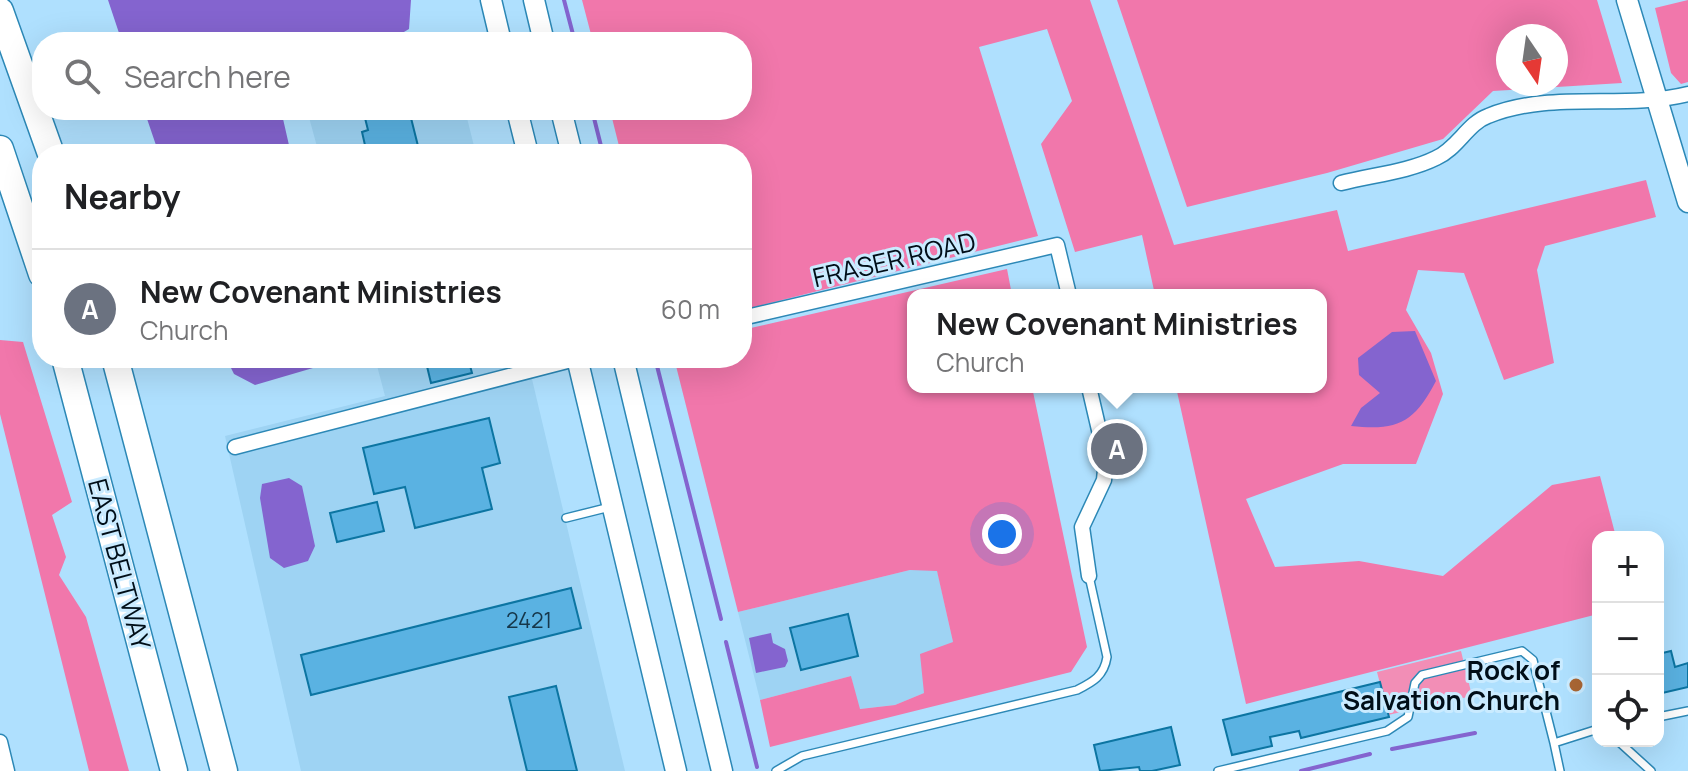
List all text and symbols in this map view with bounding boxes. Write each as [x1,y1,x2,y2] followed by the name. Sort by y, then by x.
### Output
[1496,24,1568,96] north arrow
[32,32,752,120] search box
[60,54,104,98] icon: search
[124,56,291,97] text: Search here
[64,173,180,219] text: Nearby
[809,223,979,295] street label: FRASER ROAD
[140,271,502,312] text: New Covenant Ministries
[907,289,1327,393] popup
[81,291,99,327] text: A
[661,291,720,327] text: 60 m
[936,303,1298,344] text: New Covenant Ministries
[140,312,228,348] text: Church
[936,344,1025,380] text: Church
[1091,419,1143,479] pin: A
[80,475,160,654] street label: EAST BELTWAY
[982,514,1022,554] your location
[1592,531,1664,747] map controls
[1592,531,1664,603] button: +
[1592,603,1664,675] button: −
[506,605,552,635] house number: 2421
[1343,652,1560,718] place label: Rock of Salvation Church
[1592,675,1664,747] button: locate
[1567,676,1585,694] marker: Rock of Salvation Church

